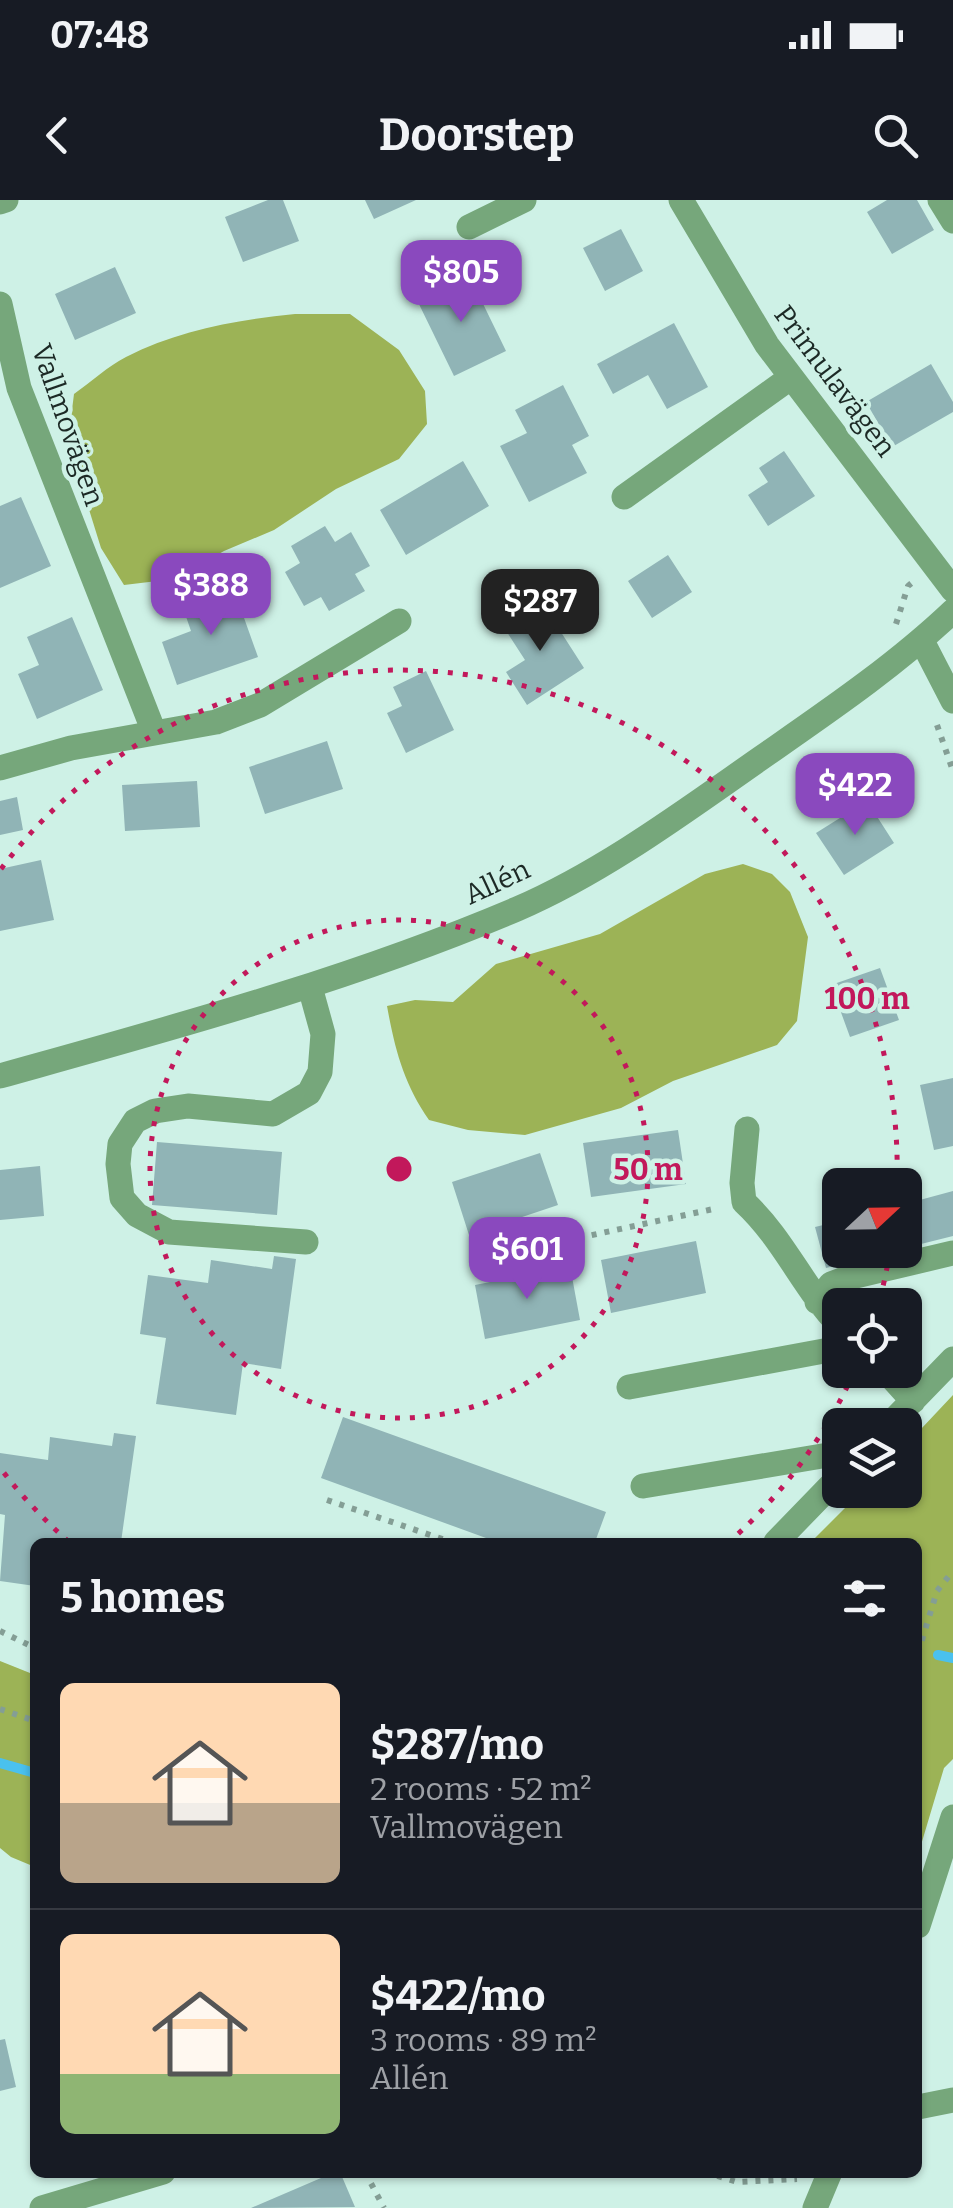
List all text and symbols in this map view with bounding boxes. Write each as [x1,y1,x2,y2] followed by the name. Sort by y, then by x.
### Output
[50,12,149,58] text: 07:48
[30,108,85,163] icon: back
[379,108,574,162] text: Doorstep
[868,108,923,163] icon: search
[402,240,520,325] pin: $805
[423,253,499,291] text: $805
[767,299,903,463] street label: Primulavägen
[25,340,111,510] street label: Vallmovägen
[152,553,270,638] pin: $388
[173,566,249,604] text: $388
[481,569,599,654] pin: $287
[503,582,577,620] text: $287
[796,753,914,838] pin: $422
[818,766,892,804] text: $422
[459,852,535,911] street label: Allén
[824,981,910,1017] text: 100 m
[381,1151,417,1187] centre of rings
[613,1152,683,1188] text: 50 m
[822,1168,922,1268] north arrow
[822,1168,922,1508] map controls
[468,1217,586,1302] pin: $601
[491,1230,563,1268] text: $601
[822,1288,922,1388] button: locate
[822,1408,922,1508] button: layers
[837,1571,892,1626] icon: filters
[60,1573,225,1623] text: 5 homes
[370,1720,544,1770] text: $287/mo
[140,1723,260,1843] icon: home
[370,1770,592,1808] text: 2 rooms · 52 m²
[370,1808,563,1846] text: Vallmovägen
[370,1971,545,2021] text: $422/mo
[140,1974,260,2094] icon: home
[370,2021,597,2059] text: 3 rooms · 89 m²
[370,2059,449,2097] text: Allén

